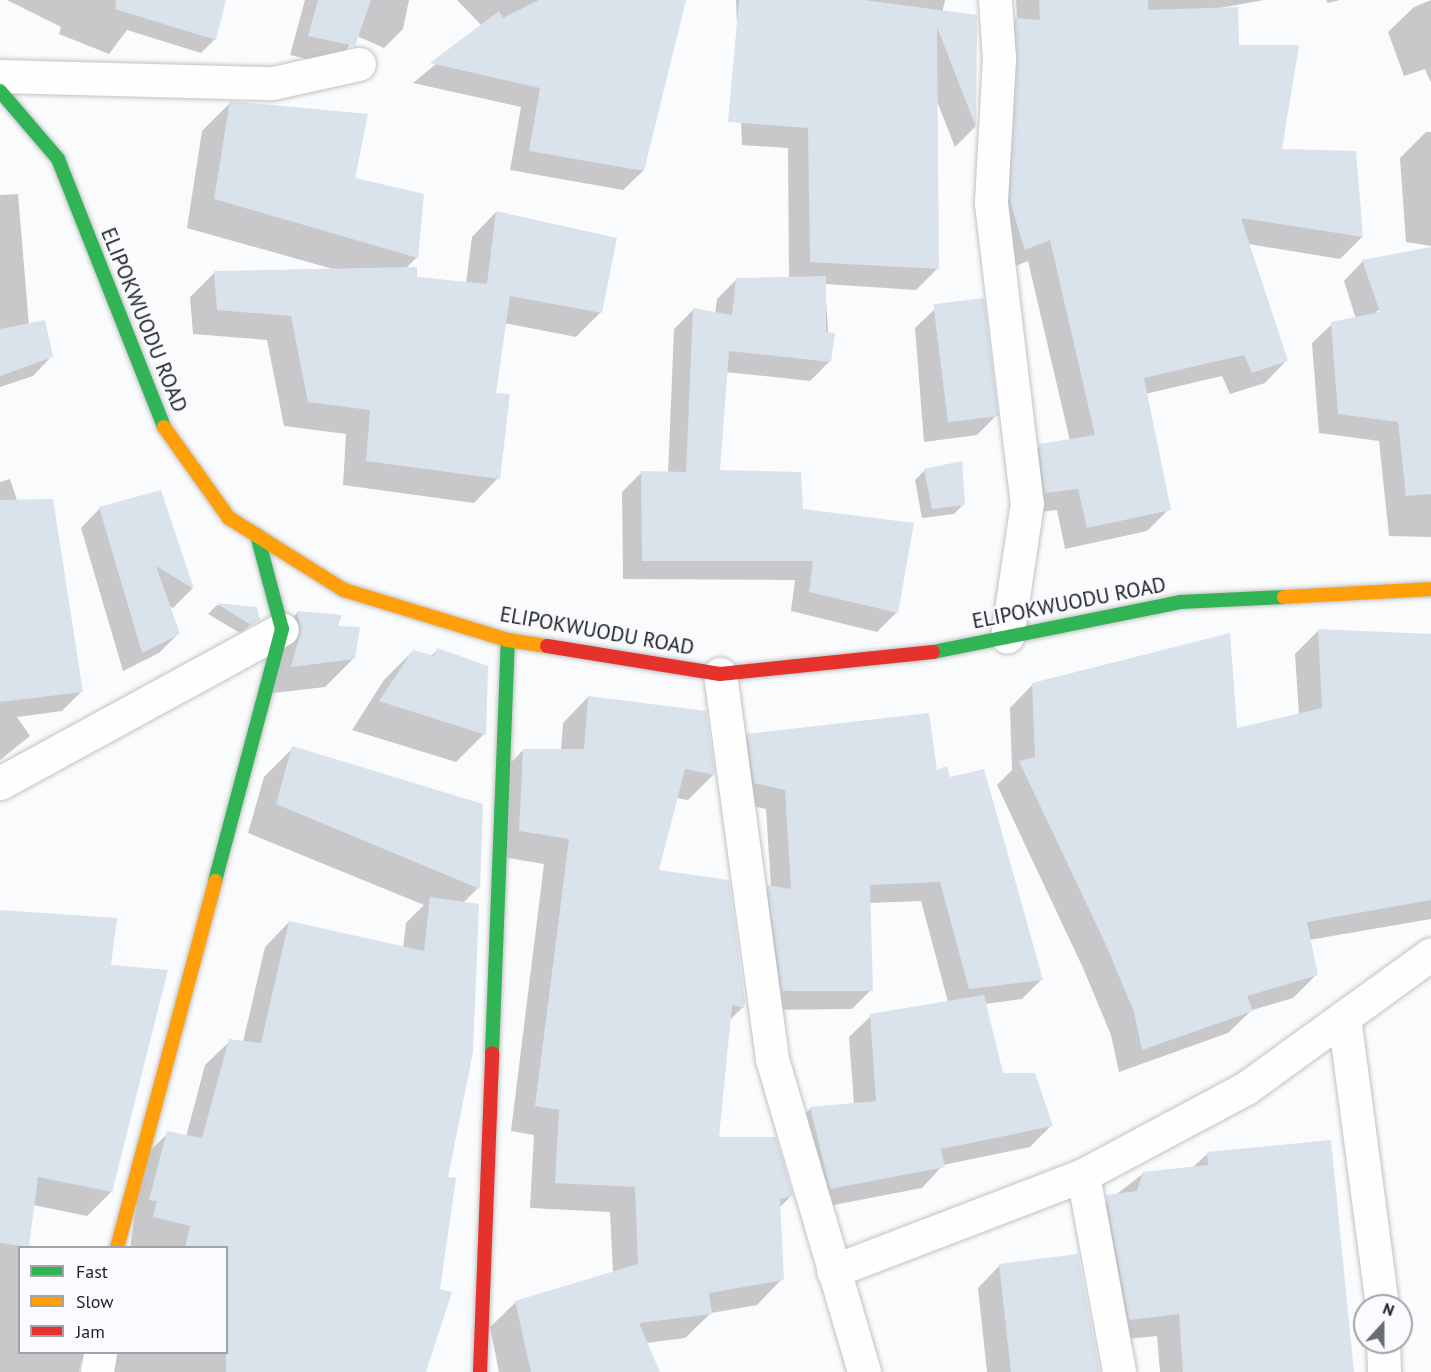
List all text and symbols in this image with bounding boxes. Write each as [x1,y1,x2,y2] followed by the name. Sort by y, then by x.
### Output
[95,224,193,416] street label: ELIPOKWUODU ROAD
[970,572,1168,634] street label: ELIPOKWUODU ROAD
[498,602,696,660] street label: ELIPOKWUODU ROAD
[18,1246,228,1354] legend
[76,1260,108,1283] text: Fast
[76,1290,114,1313] text: Slow
[1353,1294,1413,1354] north arrow
[1380,1298,1397,1320] text: N
[76,1320,105,1343] text: Jam

